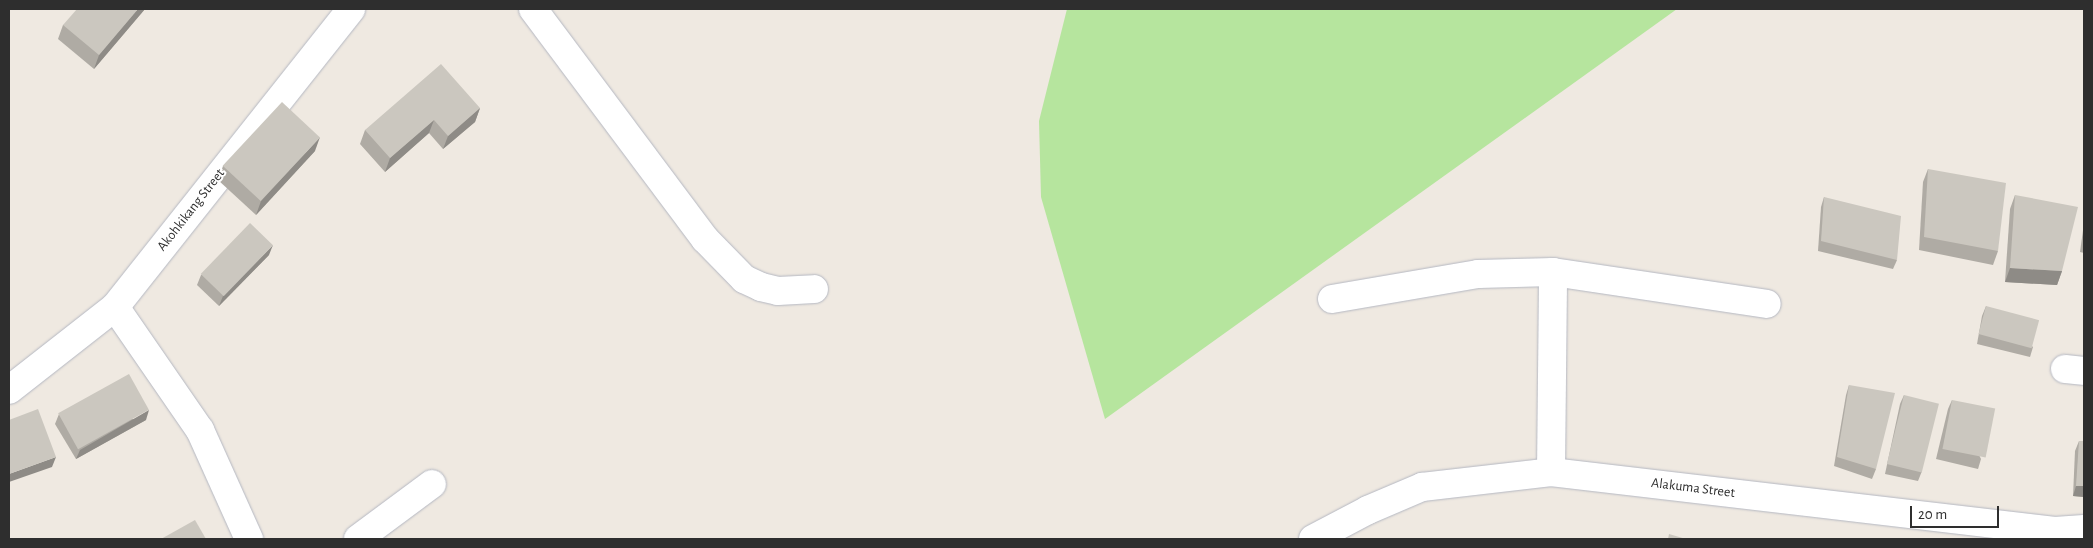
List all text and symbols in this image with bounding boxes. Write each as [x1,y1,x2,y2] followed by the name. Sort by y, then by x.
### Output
[154,165,228,255] street label: Akohkikang Street
[1650,475,1736,501] street label: Alakuma Street
[1913,496,2002,528] scale bar
[1918,507,1947,522] text: 20 m

